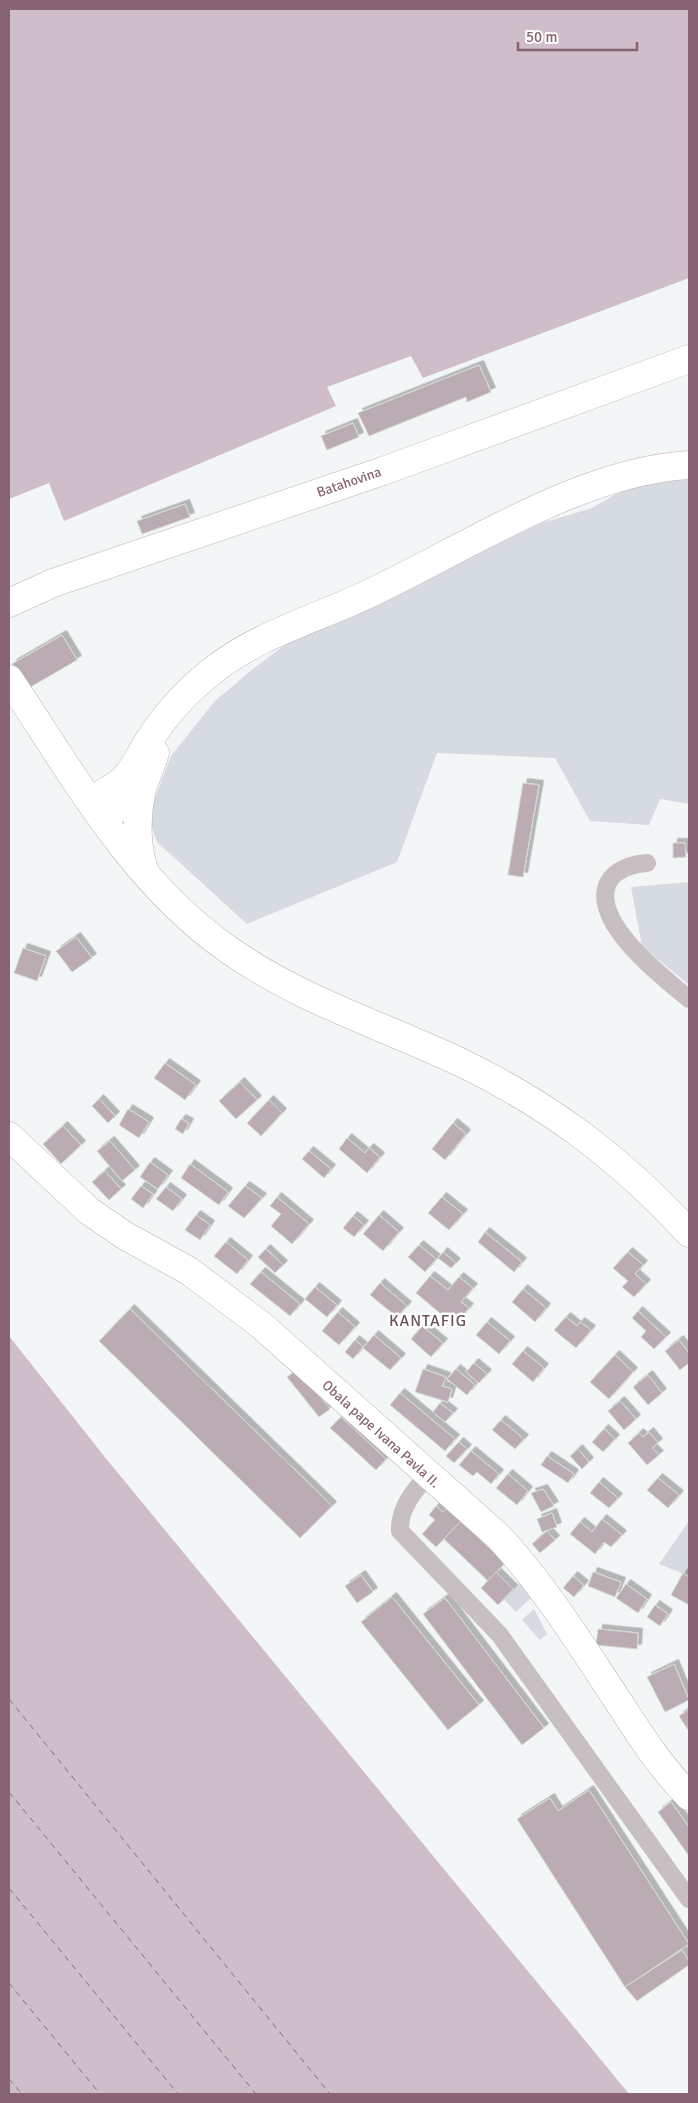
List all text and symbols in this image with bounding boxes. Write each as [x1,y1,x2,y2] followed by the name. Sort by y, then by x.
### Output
[518,20,637,52] scale bar
[526,28,557,46] text: 50 m
[315,463,383,501] street label: Batahovina
[389,1311,467,1331] district label: KANTAFIG
[319,1377,443,1491] street label: Obala pape Ivana Pavla II.

